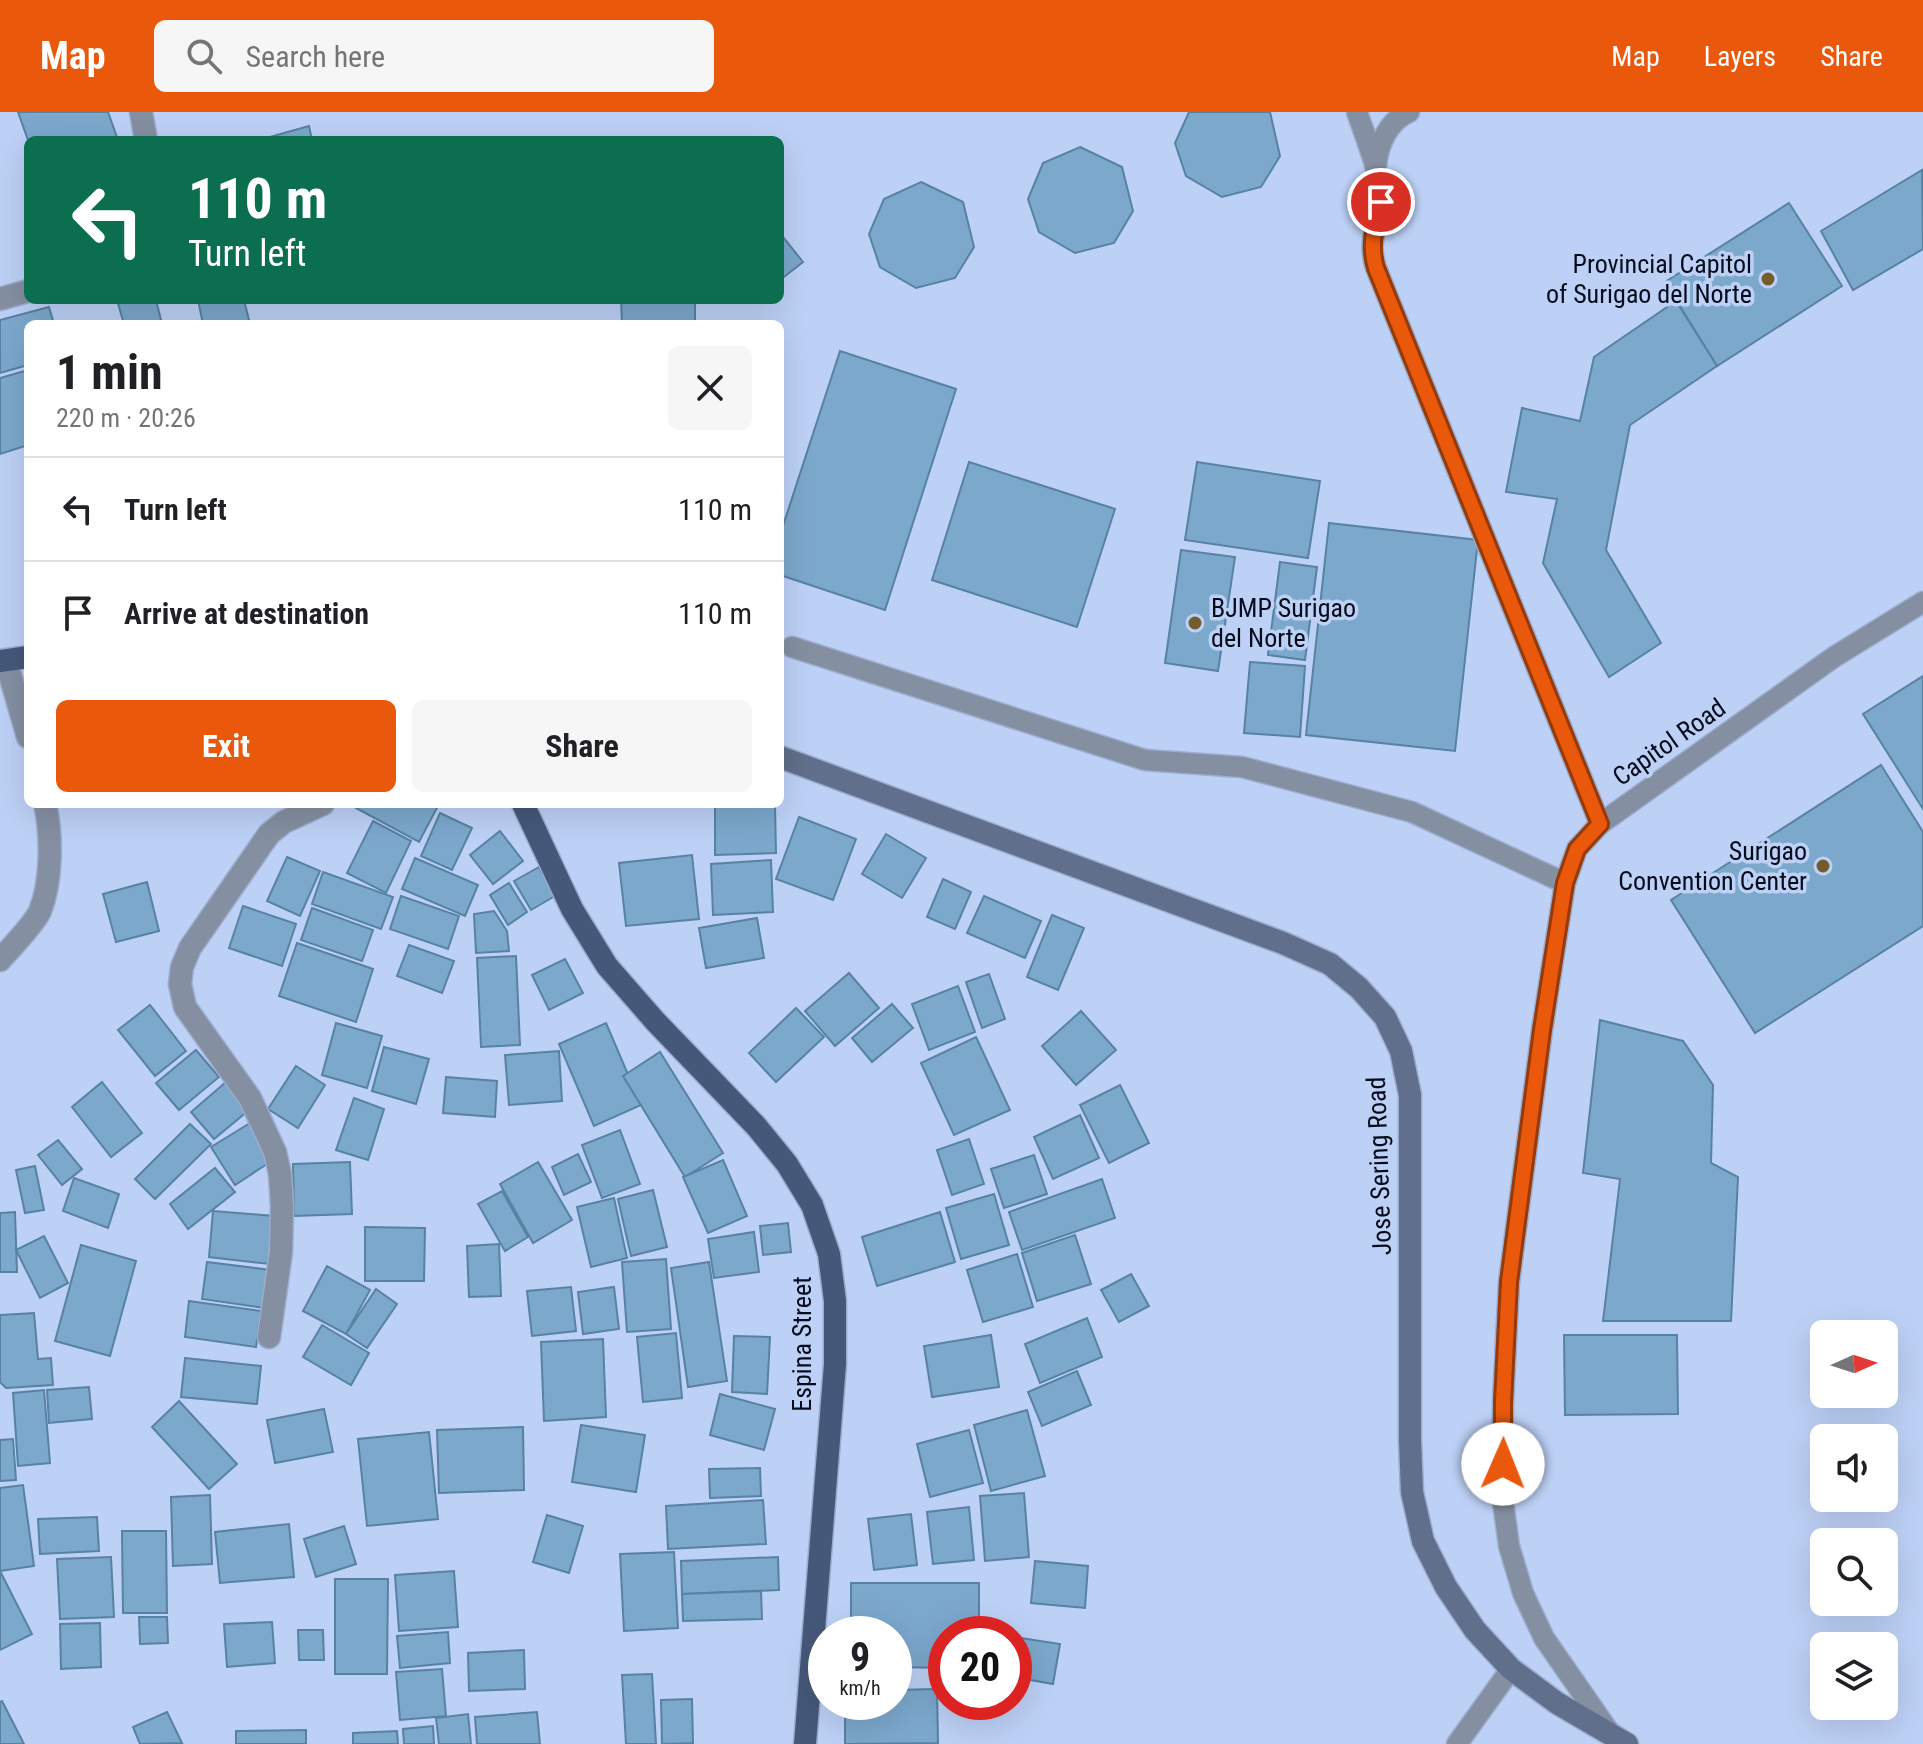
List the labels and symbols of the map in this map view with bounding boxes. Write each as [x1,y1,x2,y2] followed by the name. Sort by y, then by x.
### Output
[1347,168,1415,236] pin
[1546,249,1752,309] place label: Provincial Capitol of Surigao del Norte
[1759,270,1777,288] marker: Provincial Capitol of Surigao del Norte
[1211,593,1356,653] place label: BJMP Surigao del Norte
[1186,614,1204,632] marker: BJMP Surigao del Norte
[1607,692,1731,792] street label: Capitol Road
[1618,836,1807,896] place label: Surigao Convention Center
[1814,857,1832,875] marker: Surigao Convention Center
[1361,1076,1397,1256] street label: Jose Sering Road
[787,1276,817,1412] street label: Espina Street
[1810,1320,1898,1408] north arrow
[1461,1422,1545,1506] position arrow
[928,1616,1032,1720] speed limit sign: 20

